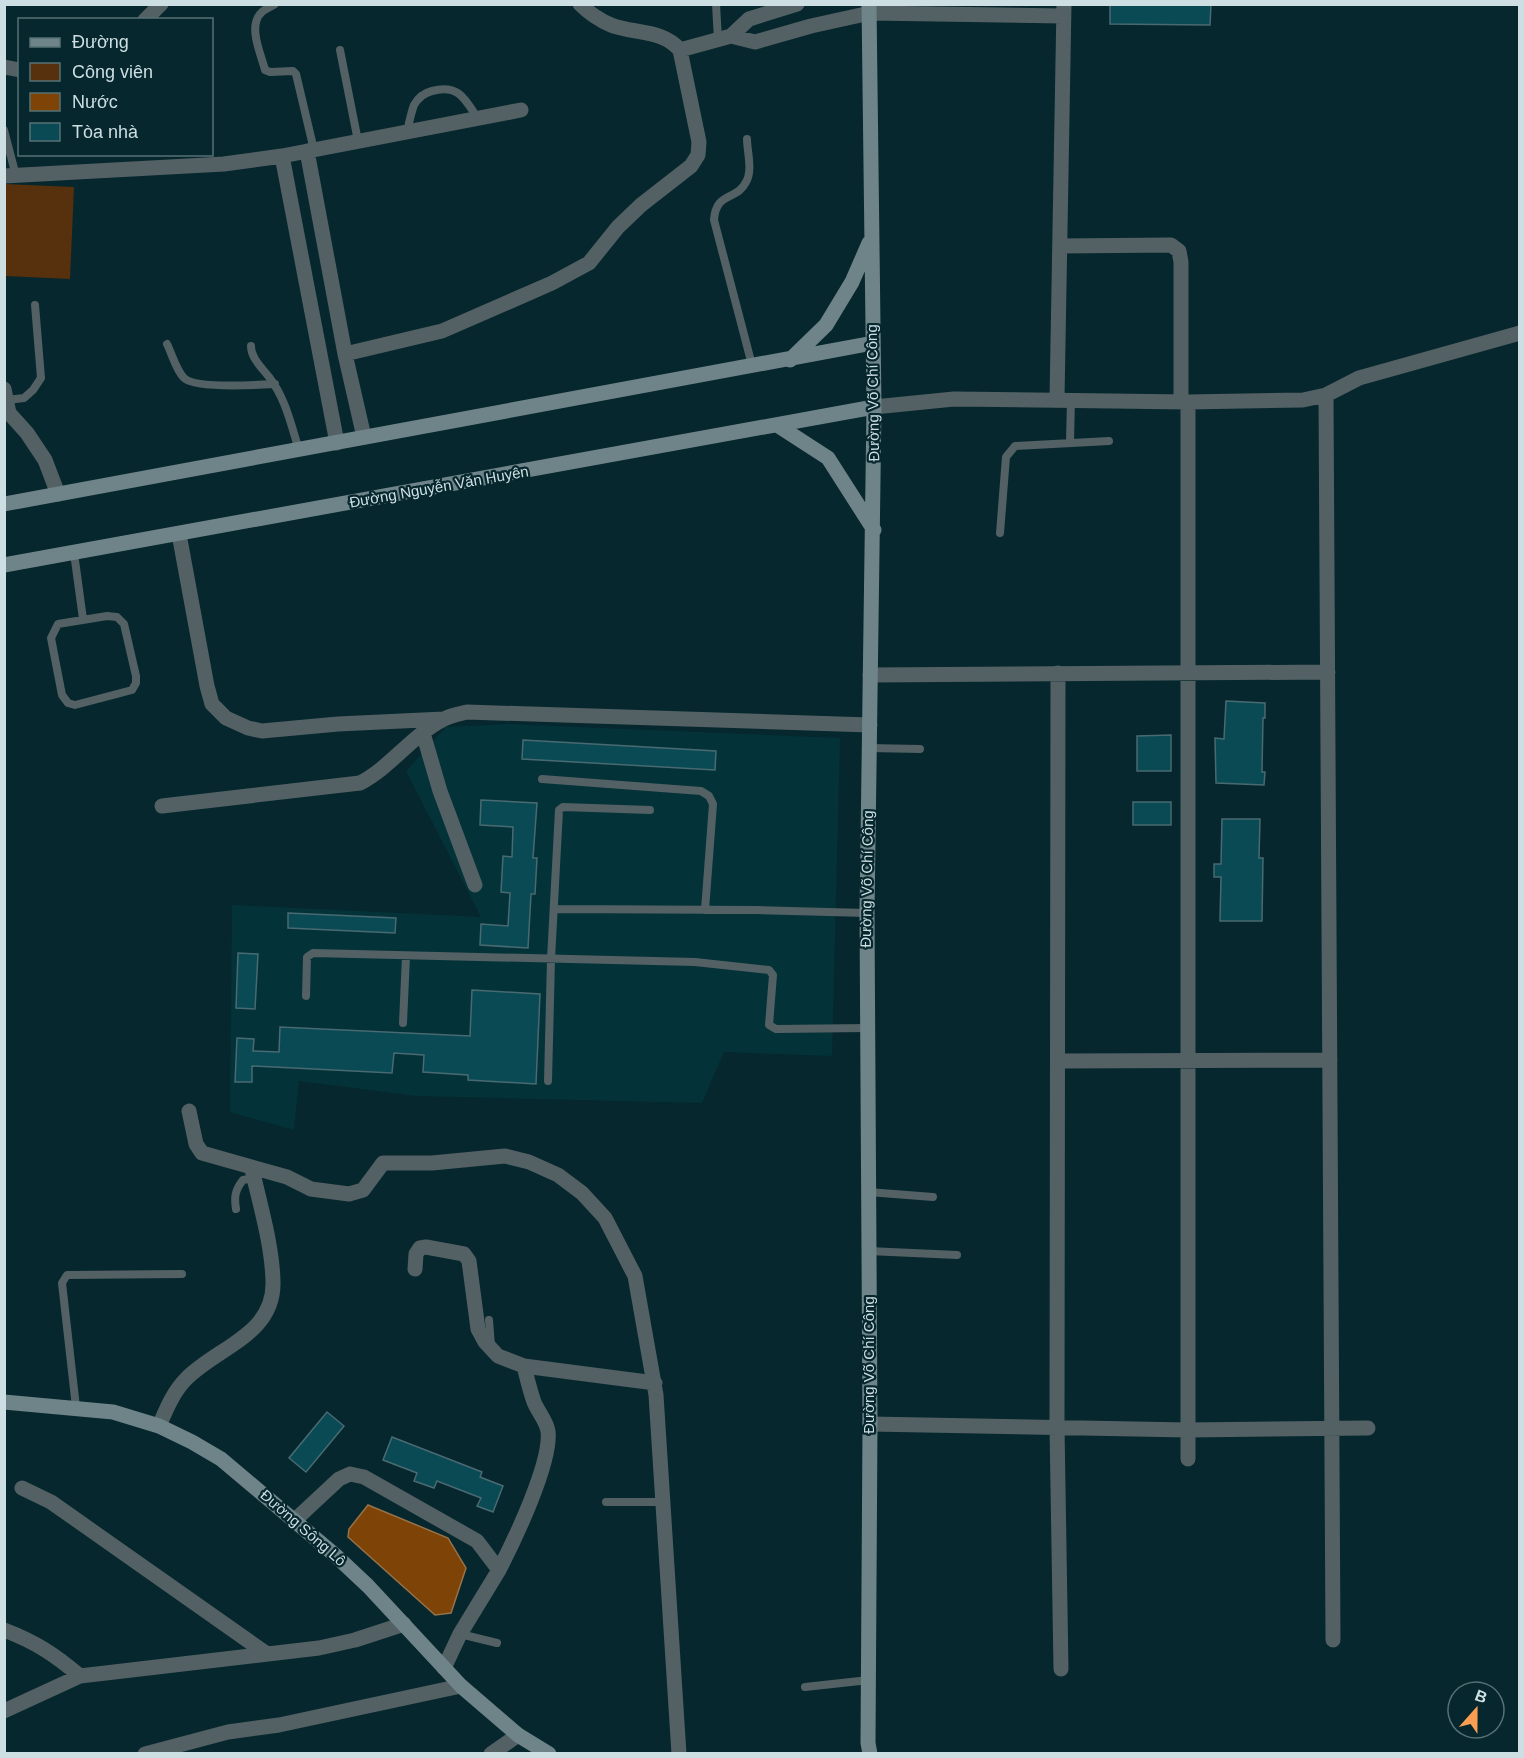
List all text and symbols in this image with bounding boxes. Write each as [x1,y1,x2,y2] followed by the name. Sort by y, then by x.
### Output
[18,18,213,156] legend
[72,32,129,52] text: Đường
[72,62,153,82] text: Công viên
[72,92,118,112] text: Nước
[72,122,139,142] text: Tòa nhà
[863,324,882,462] street label: Đường Võ Chí Công
[348,462,530,511] street label: Đường Nguyễn Văn Huyên
[857,810,876,948] street label: Đường Võ Chí Công
[860,1296,877,1434] street label: Đường Võ Chí Công
[257,1486,349,1569] street label: Đường Sông Lô
[1446,1680,1506,1740] north arrow
[1473,1686,1490,1706] text: B

